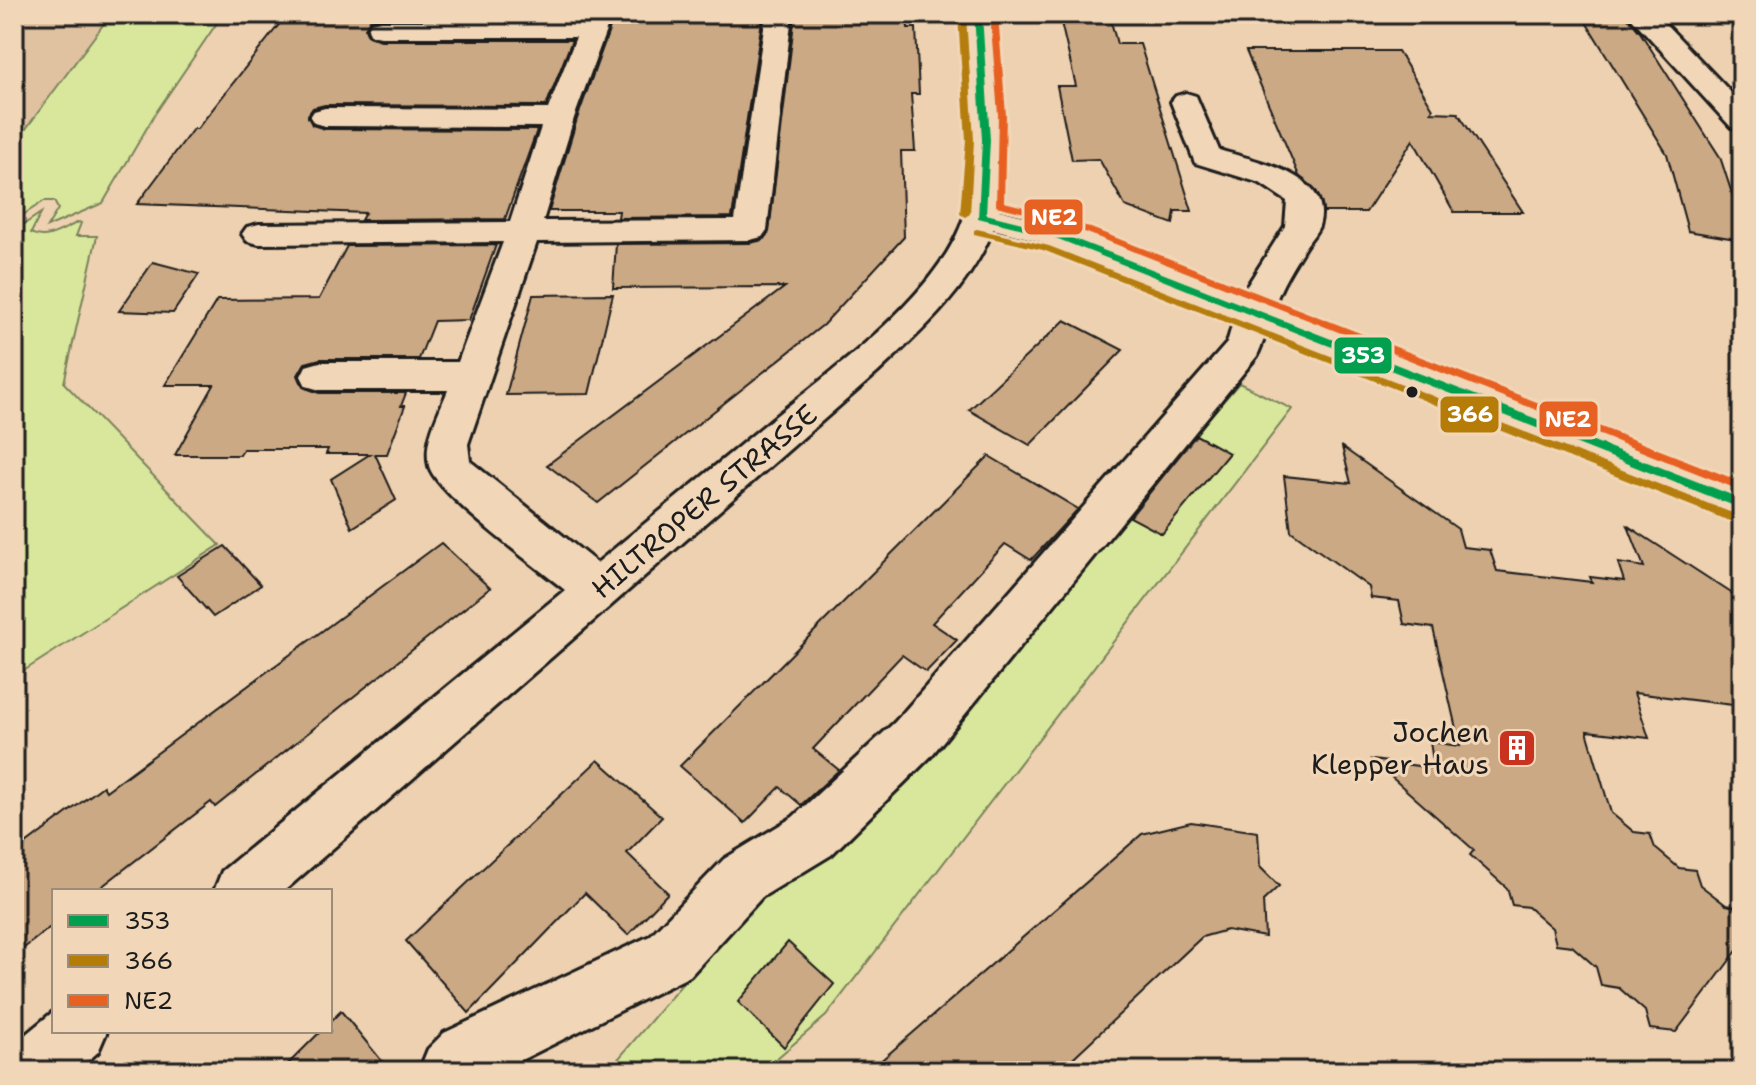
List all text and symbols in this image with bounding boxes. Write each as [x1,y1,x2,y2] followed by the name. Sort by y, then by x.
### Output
[1023,198,1084,236] line badge: NE2
[1031,203,1077,232] text: NE2
[1333,336,1393,375] line badge: 353
[1341,341,1385,370] text: 353
[1404,384,1420,400] unlabelled marker
[583,395,825,607] street label: HILTROPER STRASSE
[1439,395,1500,434] line badge: 366
[1447,400,1493,429] text: 366
[1538,400,1599,438] line badge: NE2
[1545,405,1591,434] text: NE2
[1311,713,1489,783] place label: Jochen Klepper Haus
[1496,727,1538,769] building icon: Jochen Klepper Haus
[52,889,332,1033] legend
[124,905,170,937] text: 353
[124,945,173,977] text: 366
[124,985,173,1017] text: NE2

